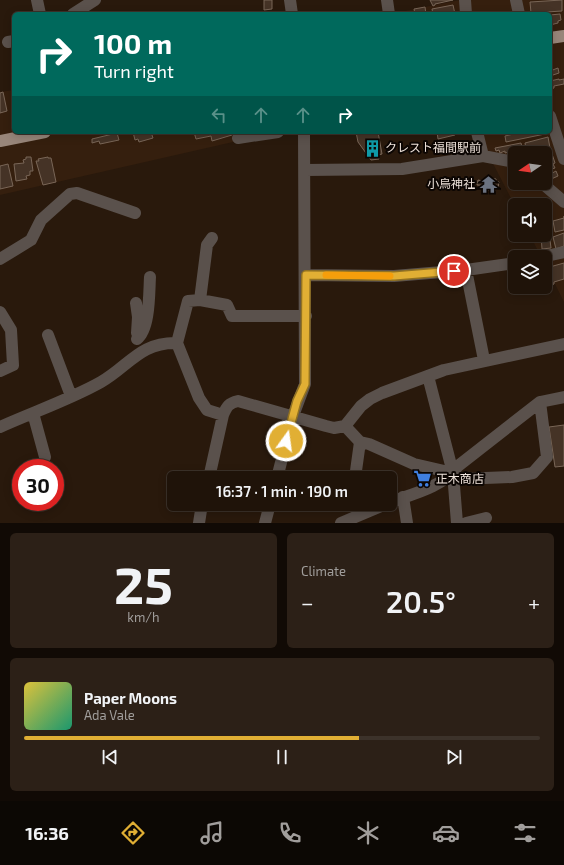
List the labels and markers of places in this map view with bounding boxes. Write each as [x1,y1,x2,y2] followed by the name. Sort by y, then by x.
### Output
[362,138,382,158] building icon: クレスト福間駅前
[385,140,481,154] place label: クレスト福間駅前
[478,174,498,194] temple icon: 小烏神社
[427,176,475,190] place label: 小烏神社
[437,254,471,288] pin
[413,469,433,489] supermarket icon: 正木商店
[436,471,484,485] place label: 正木商店

